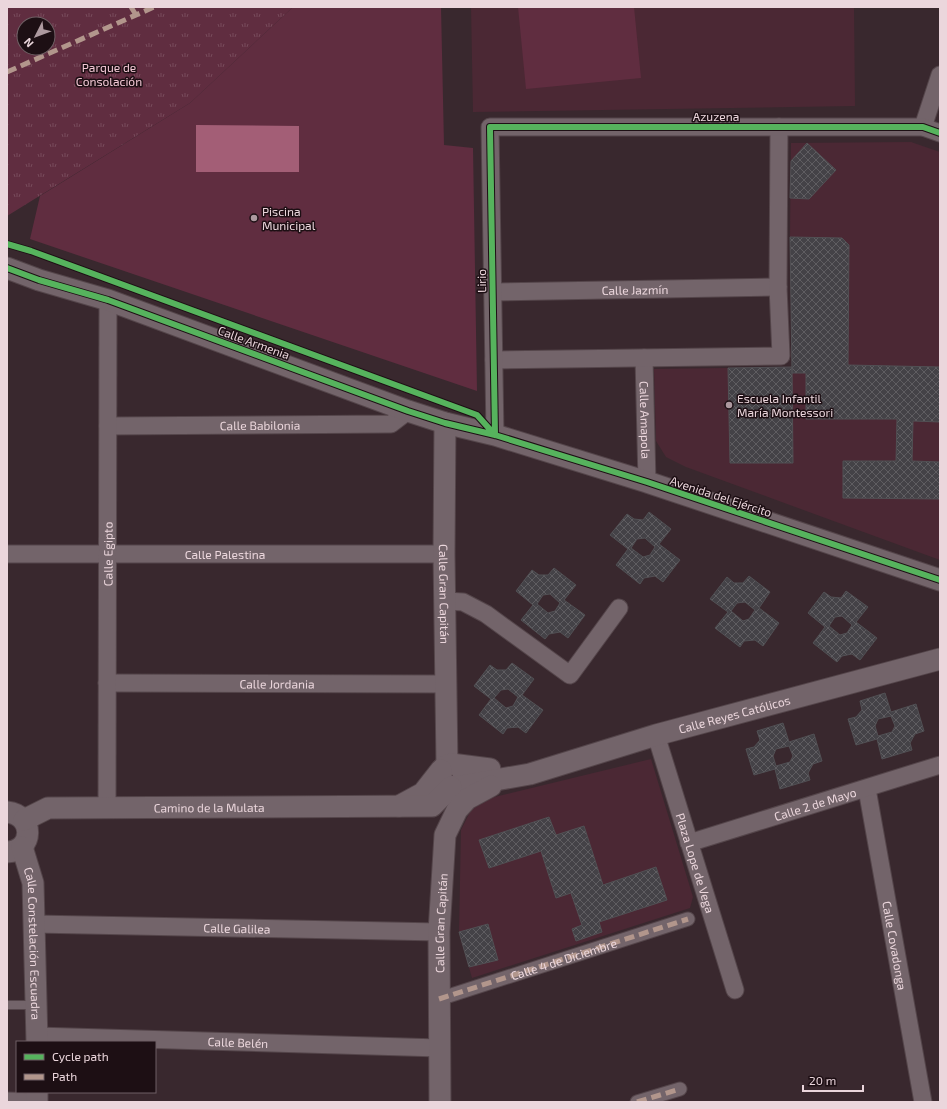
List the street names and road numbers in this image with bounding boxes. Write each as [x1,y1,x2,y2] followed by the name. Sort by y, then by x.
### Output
[693,109,739,123] street label: Azuzena
[474,269,488,293] street label: Lirio
[601,282,669,297] street label: Calle Jazmín
[216,323,292,361] street label: Calle Armenia
[638,381,653,459] street label: Calle Amapola
[220,418,300,432] street label: Calle Babilonia
[668,473,774,520] street label: Avenida del Ejército
[100,522,115,586] street label: Calle Egipto
[437,544,452,644] street label: Calle Gran Capitán
[185,547,265,561] street label: Calle Palestina
[239,676,315,691] street label: Calle Jordania
[677,692,792,736] street label: Calle Reyes Católicos
[772,784,858,823] street label: Calle 2 de Mayo
[154,800,265,814] street label: Camino de la Mulata
[674,811,718,915] street label: Plaza Lope de Vega
[22,865,43,1020] street label: Calle Constelación Escuadra
[432,873,450,973] street label: Calle Gran Capitán
[880,900,910,991] street label: Calle Covadonga
[203,920,271,936] street label: Calle Galilea
[509,935,619,983] street label: Calle 4 de Diciembre
[207,1034,268,1050] street label: Calle Belén

